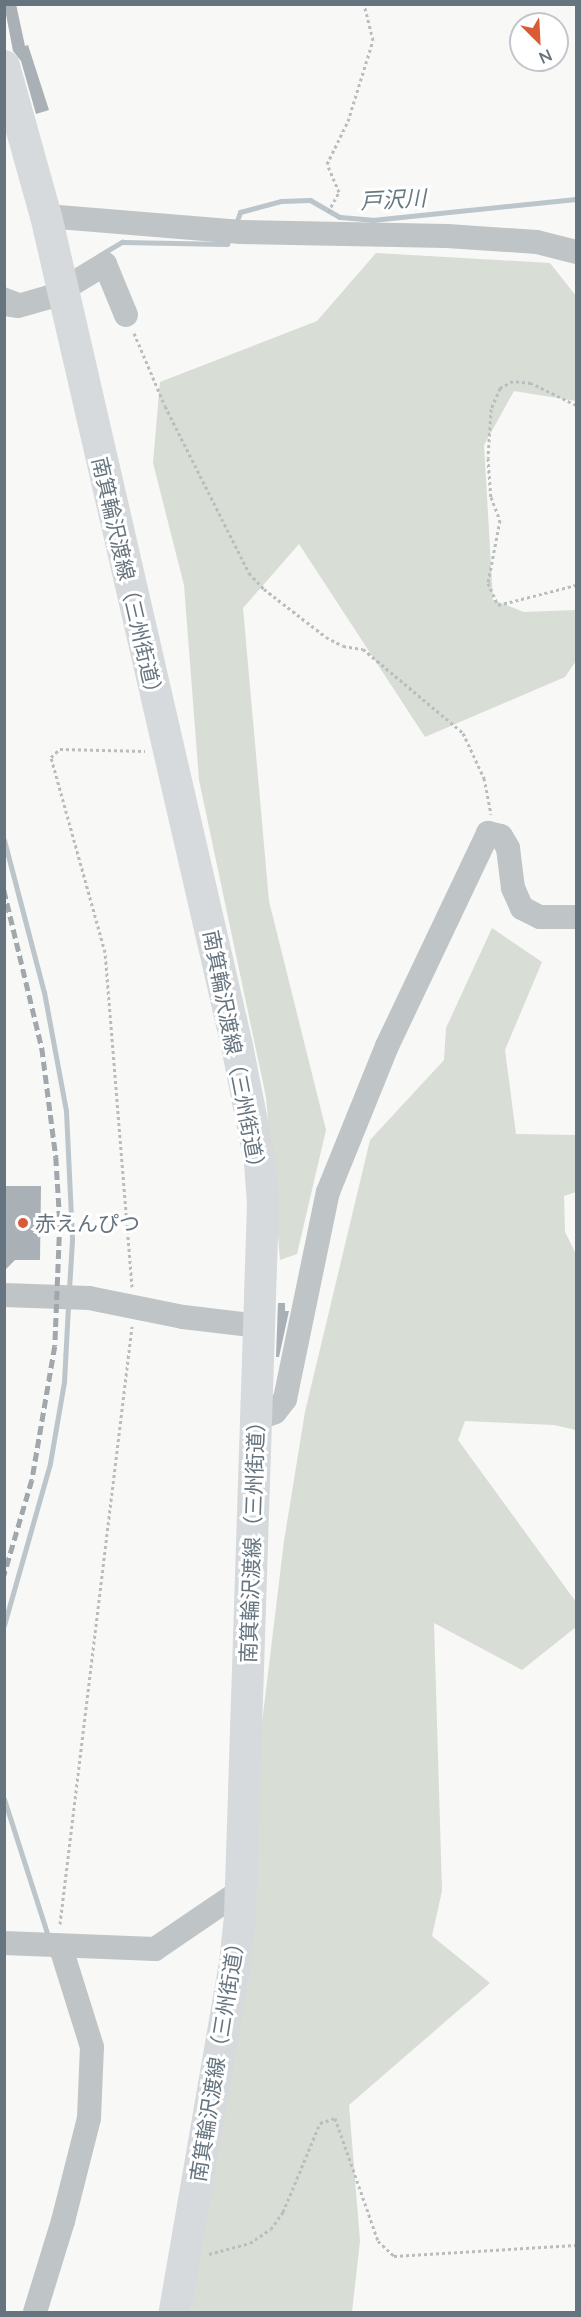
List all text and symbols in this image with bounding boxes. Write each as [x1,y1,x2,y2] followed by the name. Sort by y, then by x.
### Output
[509,12,569,72] north arrow
[536,46,555,68] text: N
[359,184,427,214] water label: 戸沢川
[87,454,169,706] street label: 南箕輪沢渡線（三州街道）
[199,928,271,1180] street label: 南箕輪沢渡線（三州街道）
[35,1210,140,1236] place label: 赤えんぴつ
[16,1216,30,1230] marker: 赤えんぴつ
[235,1411,269,1663] street label: 南箕輪沢渡線（三州街道）
[185,1931,249,2183] street label: 南箕輪沢渡線（三州街道）

